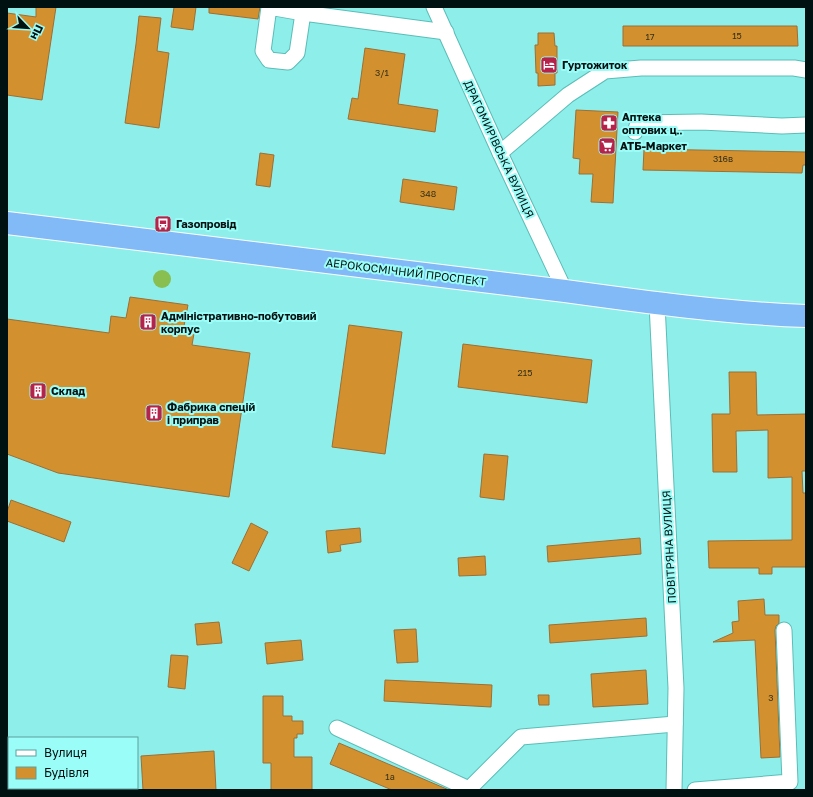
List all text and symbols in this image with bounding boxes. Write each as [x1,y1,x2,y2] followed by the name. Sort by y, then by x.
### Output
[8,8,48,48] north arrow
[28,23,47,42] text: Пн
[732,30,742,41] house number: 15
[645,31,655,42] house number: 17
[539,55,559,75] hotel icon: Гуртожиток
[562,58,628,71] place label: Гуртожиток
[375,67,390,78] house number: 3/1
[462,78,537,220] street label: ДРАГОМИРІВСЬКА ВУЛИЦЯ
[622,110,683,136] place label: Аптека оптових ц‥
[599,113,619,133] pharmacy icon: Аптека оптових ц‥
[597,136,617,156] supermarket icon: АТБ-Маркет
[620,139,687,152] place label: АТБ-Маркет
[713,153,733,164] house number: 316в
[420,188,436,199] house number: 348
[153,214,173,234] bus stop icon: Газопровiд
[176,217,237,230] place label: Газопровiд
[325,255,487,288] street label: АЕРОКОСМІЧНИЙ ПРОСПЕКТ
[161,309,317,335] place label: Адміністративно-побутовий корпус
[138,312,158,332] building icon: Адміністративно-побутовий корпус
[518,367,532,378] house number: 215
[28,381,48,401] building icon: Склад
[51,384,85,397] place label: Склад
[167,400,256,426] place label: Фабрика спецій і приправ
[144,403,164,423] building icon: Фабрика спецій і приправ
[659,490,678,604] street label: ПОВІТРЯНА ВУЛИЦЯ
[768,692,774,703] house number: 3
[8,737,138,789] legend
[44,745,87,760] text: Вулиця
[44,765,89,780] text: Будівля
[385,771,395,782] house number: 1а

